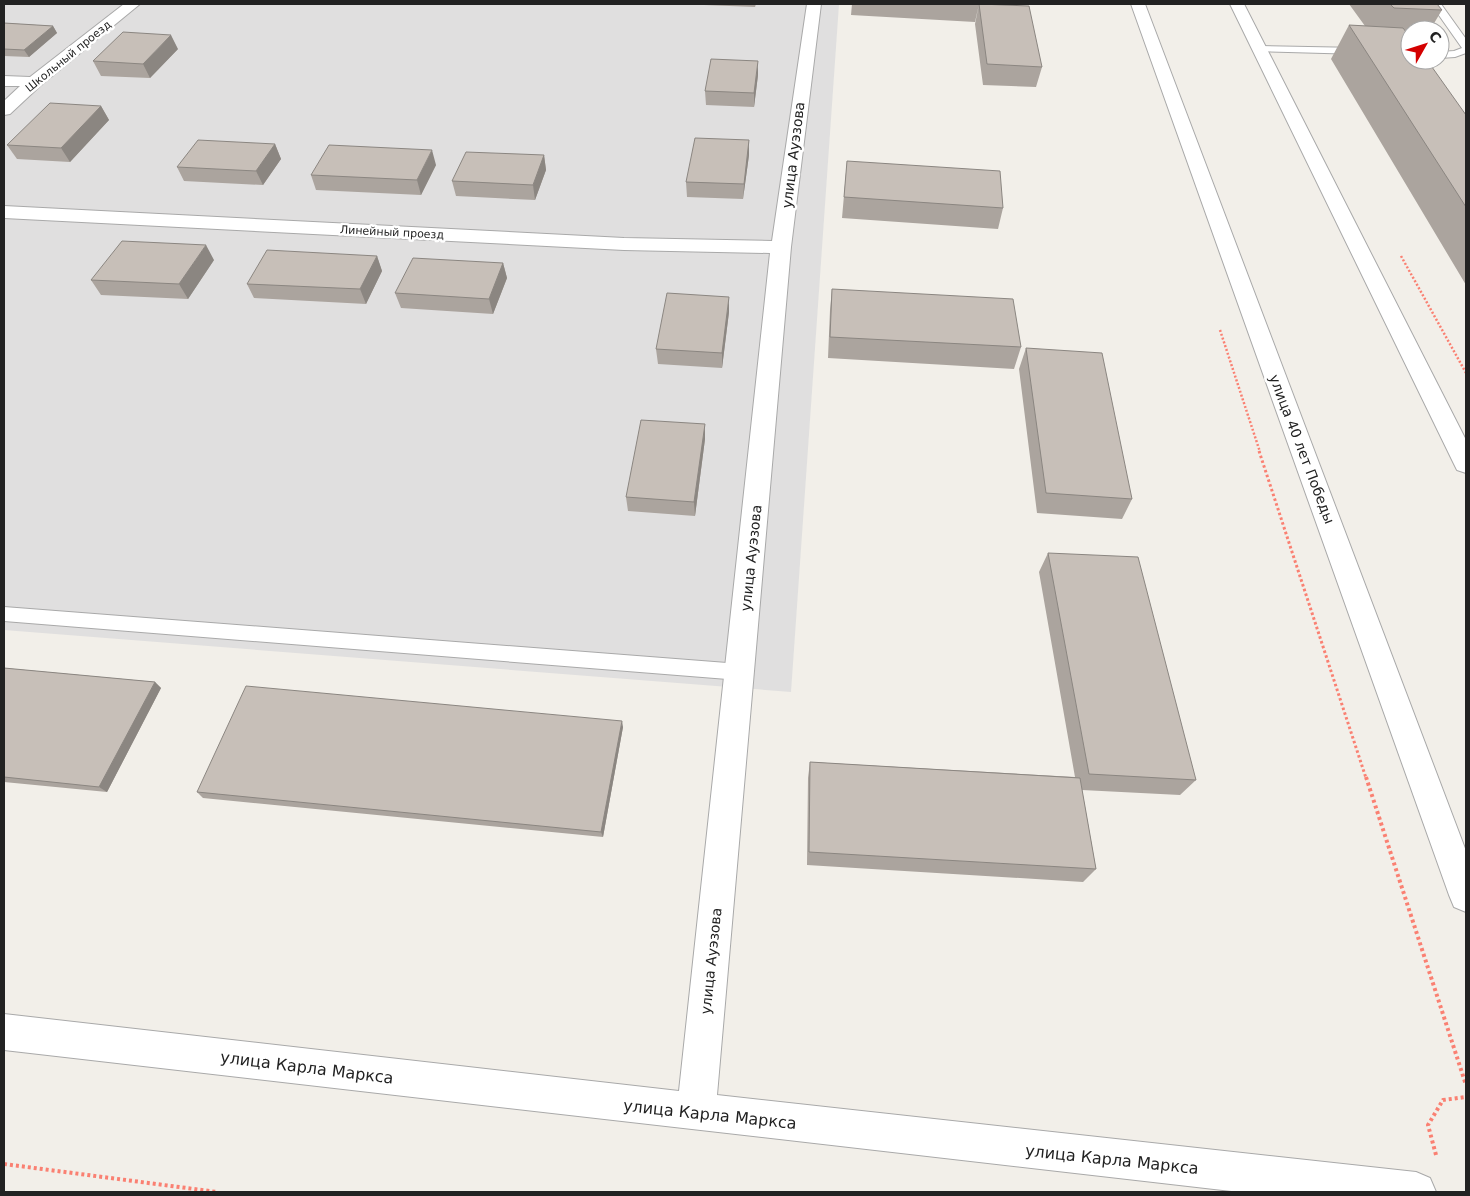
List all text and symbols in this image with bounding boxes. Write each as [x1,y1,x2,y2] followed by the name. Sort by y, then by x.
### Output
[23,18,114,95] street label: Школьный проезд
[1400,20,1450,70] north arrow
[1426,28,1445,46] text: С
[779,101,807,209] street label: улица Ауэзова
[340,223,445,242] street label: Линейный проезд
[1266,372,1338,526] street label: улица 40 лет Победы
[737,504,765,612] street label: улица Ауэзова
[697,907,725,1015] street label: улица Ауэзова
[219,1047,395,1088] street label: улица Карла Маркса
[622,1096,798,1133] street label: улица Карла Маркса
[1024,1141,1200,1178] street label: улица Карла Маркса

